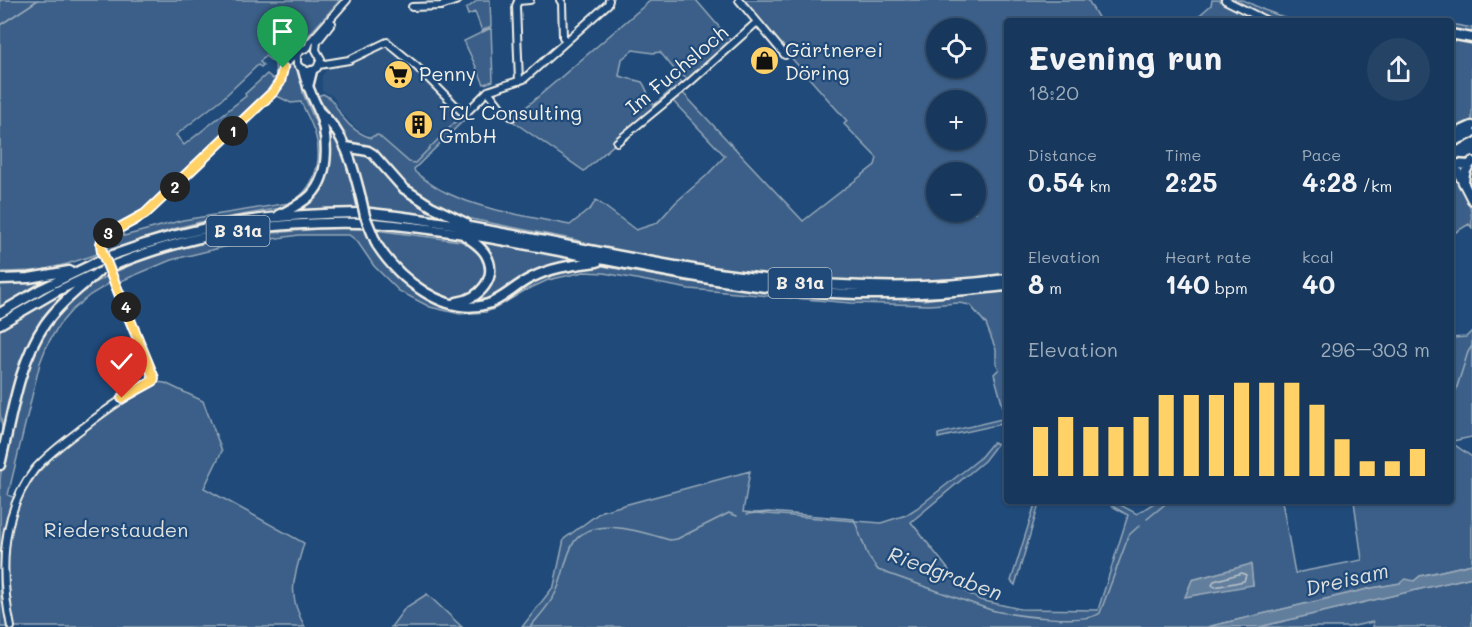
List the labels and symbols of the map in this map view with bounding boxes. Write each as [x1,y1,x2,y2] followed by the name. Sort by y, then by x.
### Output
[257,6,308,68] pin
[620,19,733,120] street label: Im Fuchsloch
[785,36,883,85] place label: Gärtnerei Döring
[748,45,780,77] shop icon: Gärtnerei Döring
[382,58,414,90] supermarket icon: Penny
[419,60,476,86] place label: Penny
[439,99,582,148] place label: TCL Consulting GmbH
[402,109,434,141] building icon: TCL Consulting GmbH
[218,116,248,146] pin: 1
[160,172,190,202] pin: 2
[206,216,270,246] road number: B 31a
[93,218,123,248] pin: 3
[768,268,832,298] road number: B 31a
[111,292,141,322] pin: 4
[96,336,147,398] pin
[44,516,188,542] park label: Riederstauden
[885,539,1007,606] water label: Riedgraben
[1302,556,1391,601] water label: Dreisam

